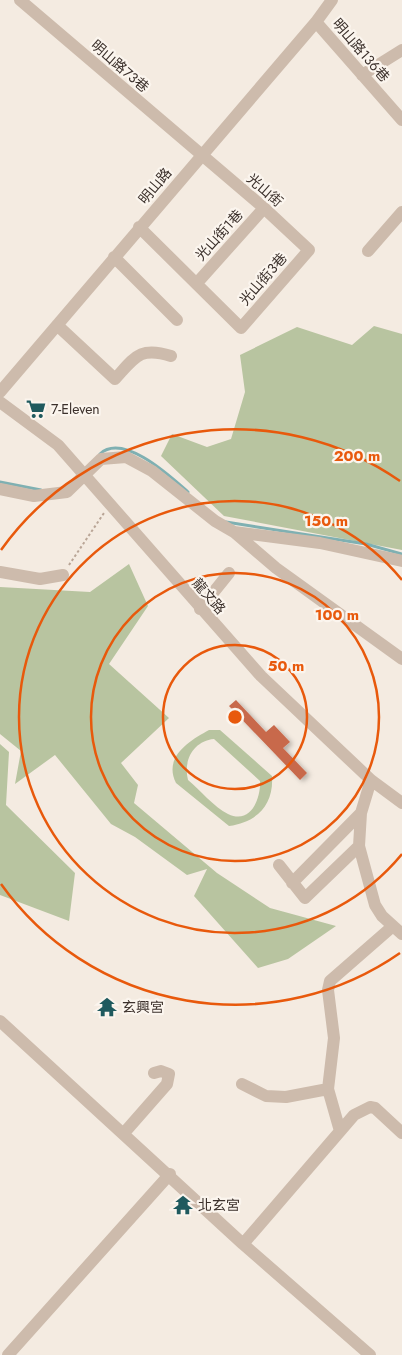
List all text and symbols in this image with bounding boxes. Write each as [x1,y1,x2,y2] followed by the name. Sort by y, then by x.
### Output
[328,14,394,86] street label: 明山路136巷
[87,35,153,97] street label: 明山路73巷
[134,163,176,209] street label: 明山路
[243,169,287,211] street label: 光山街
[191,205,247,265] street label: 光山街1巷
[235,248,291,310] street label: 光山街3巷
[25,398,47,420] supermarket icon: 7-Eleven
[51,399,100,419] place label: 7-Eleven
[334,445,380,467] text: 200 m
[304,510,348,532] text: 150 m
[188,574,230,618] street label: 龍文路
[315,604,359,626] text: 100 m
[268,655,304,677] text: 50 m
[226,708,244,726] centre of rings
[96,996,118,1018] temple icon: 玄興宮
[122,997,164,1017] place label: 玄興宮
[172,1194,194,1216] temple icon: 北玄宮
[198,1195,240,1215] place label: 北玄宮

